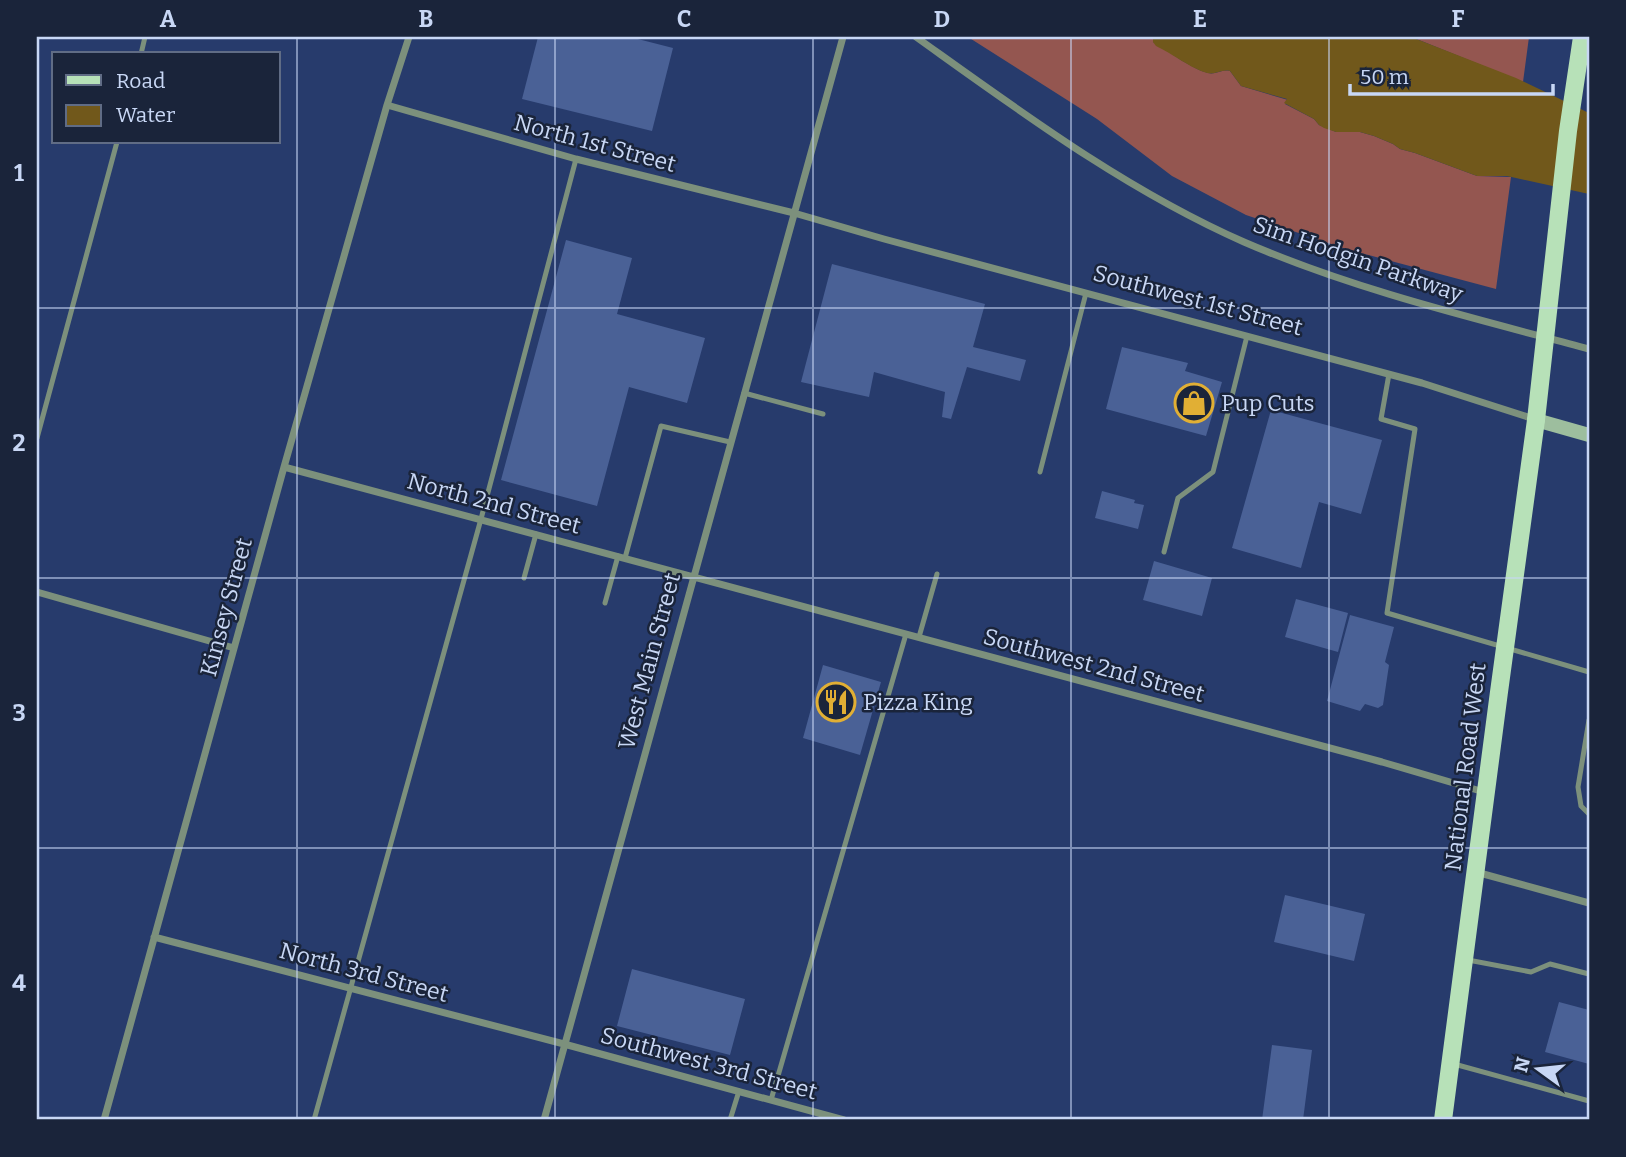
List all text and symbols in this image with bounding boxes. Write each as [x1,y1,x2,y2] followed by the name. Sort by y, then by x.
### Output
[160,5,177,33] text: A
[419,5,433,33] text: B
[677,5,691,33] text: C
[934,5,950,33] text: D
[1193,5,1207,33] text: E
[1452,5,1465,33] text: F
[52,52,280,144] legend
[1350,52,1552,96] scale bar
[1360,64,1409,90] text: 50 m
[116,68,165,94] text: Road
[116,102,175,128] text: Water
[511,108,679,178] street label: North 1st Street
[14,159,24,187] text: 1
[1249,210,1467,308] street label: Sim Hodgin Parkway
[1090,259,1306,341] street label: Southwest 1st Street
[1173,382,1215,424] shop icon: Pup Cuts
[1221,389,1315,417] place label: Pup Cuts
[13,429,26,457] text: 2
[404,466,584,540] street label: North 2nd Street
[194,535,258,679] street label: Kinsey Street
[612,569,686,753] street label: West Main Street
[980,622,1208,708] street label: Southwest 2nd Street
[1438,661,1492,873] street label: National Road West
[815,681,857,723] restaurant icon: Pizza King
[863,688,973,716] place label: Pizza King
[12,699,26,727] text: 3
[276,936,452,1008] street label: North 3rd Street
[12,969,26,997] text: 4
[598,1021,820,1105] street label: Southwest 3rd Street
[1504,1034,1574,1104] north arrow
[1509,1054,1535,1075] text: N

